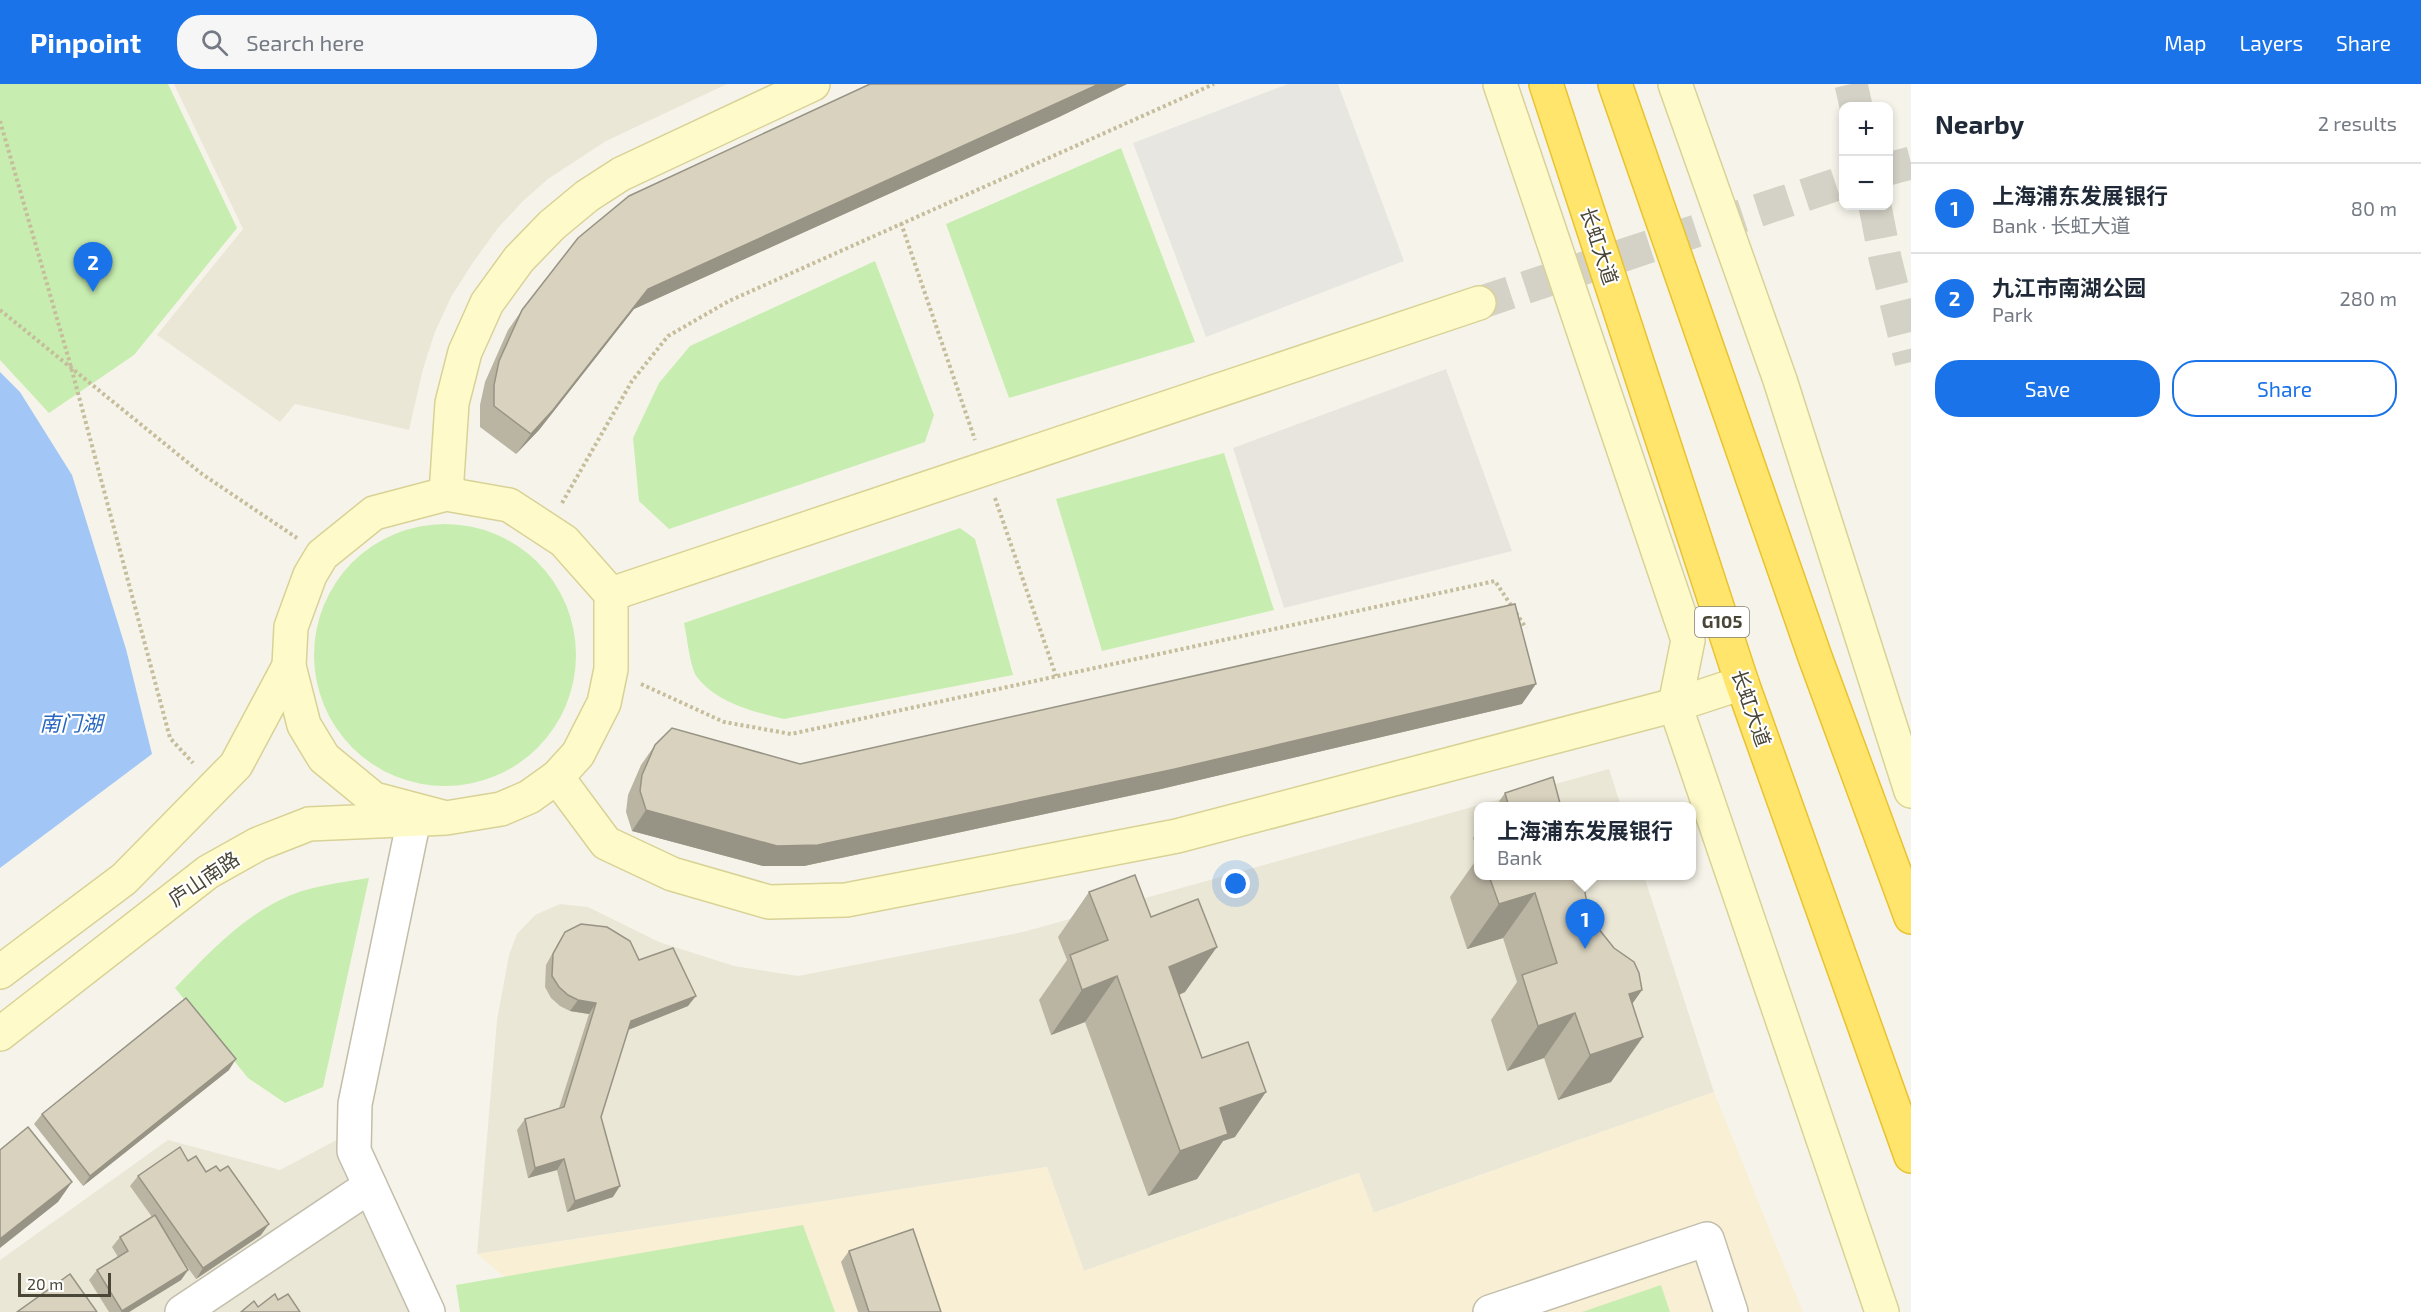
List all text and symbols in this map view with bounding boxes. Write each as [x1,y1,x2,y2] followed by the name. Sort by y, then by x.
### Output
[177,15,597,69] search box
[30,25,141,59] text: Pinpoint
[198,26,231,59] icon: search
[246,29,364,55] text: Search here
[2164,30,2206,55] text: Map
[2239,30,2303,55] text: Layers
[2336,30,2391,55] text: Share
[1839,102,1893,210] map controls
[1839,102,1893,156] button: +
[1935,108,2024,139] text: Nearby
[2318,111,2397,135] text: 2 results
[1839,156,1893,210] button: −
[1992,182,2168,208] text: 上海浦东发展银行
[1950,196,1959,220] text: 1
[2351,196,2397,220] text: 80 m
[1576,204,1624,287] street label: 长虹大道
[1992,213,2131,237] text: Bank · 长虹大道
[74,242,112,292] pin: 2
[1992,274,2146,300] text: 九江市南湖公园
[1949,286,1960,310] text: 2
[2340,286,2397,310] text: 280 m
[1992,302,2033,326] text: Park
[1935,360,2160,417] button: Save
[2172,360,2397,417] button: Share
[1695,607,1749,637] road number: G105
[1728,666,1776,749] street label: 长虹大道
[40,710,105,735] water label: 南门湖
[1474,802,1696,880] popup
[1497,817,1673,843] text: 上海浦东发展银行
[1497,845,1542,869] text: Bank
[164,846,243,910] street label: 庐山南路
[1221,869,1250,898] your location
[1566,900,1604,949] pin: 1
[18,1270,111,1298] scale bar
[27,1274,63,1293] text: 20 m

